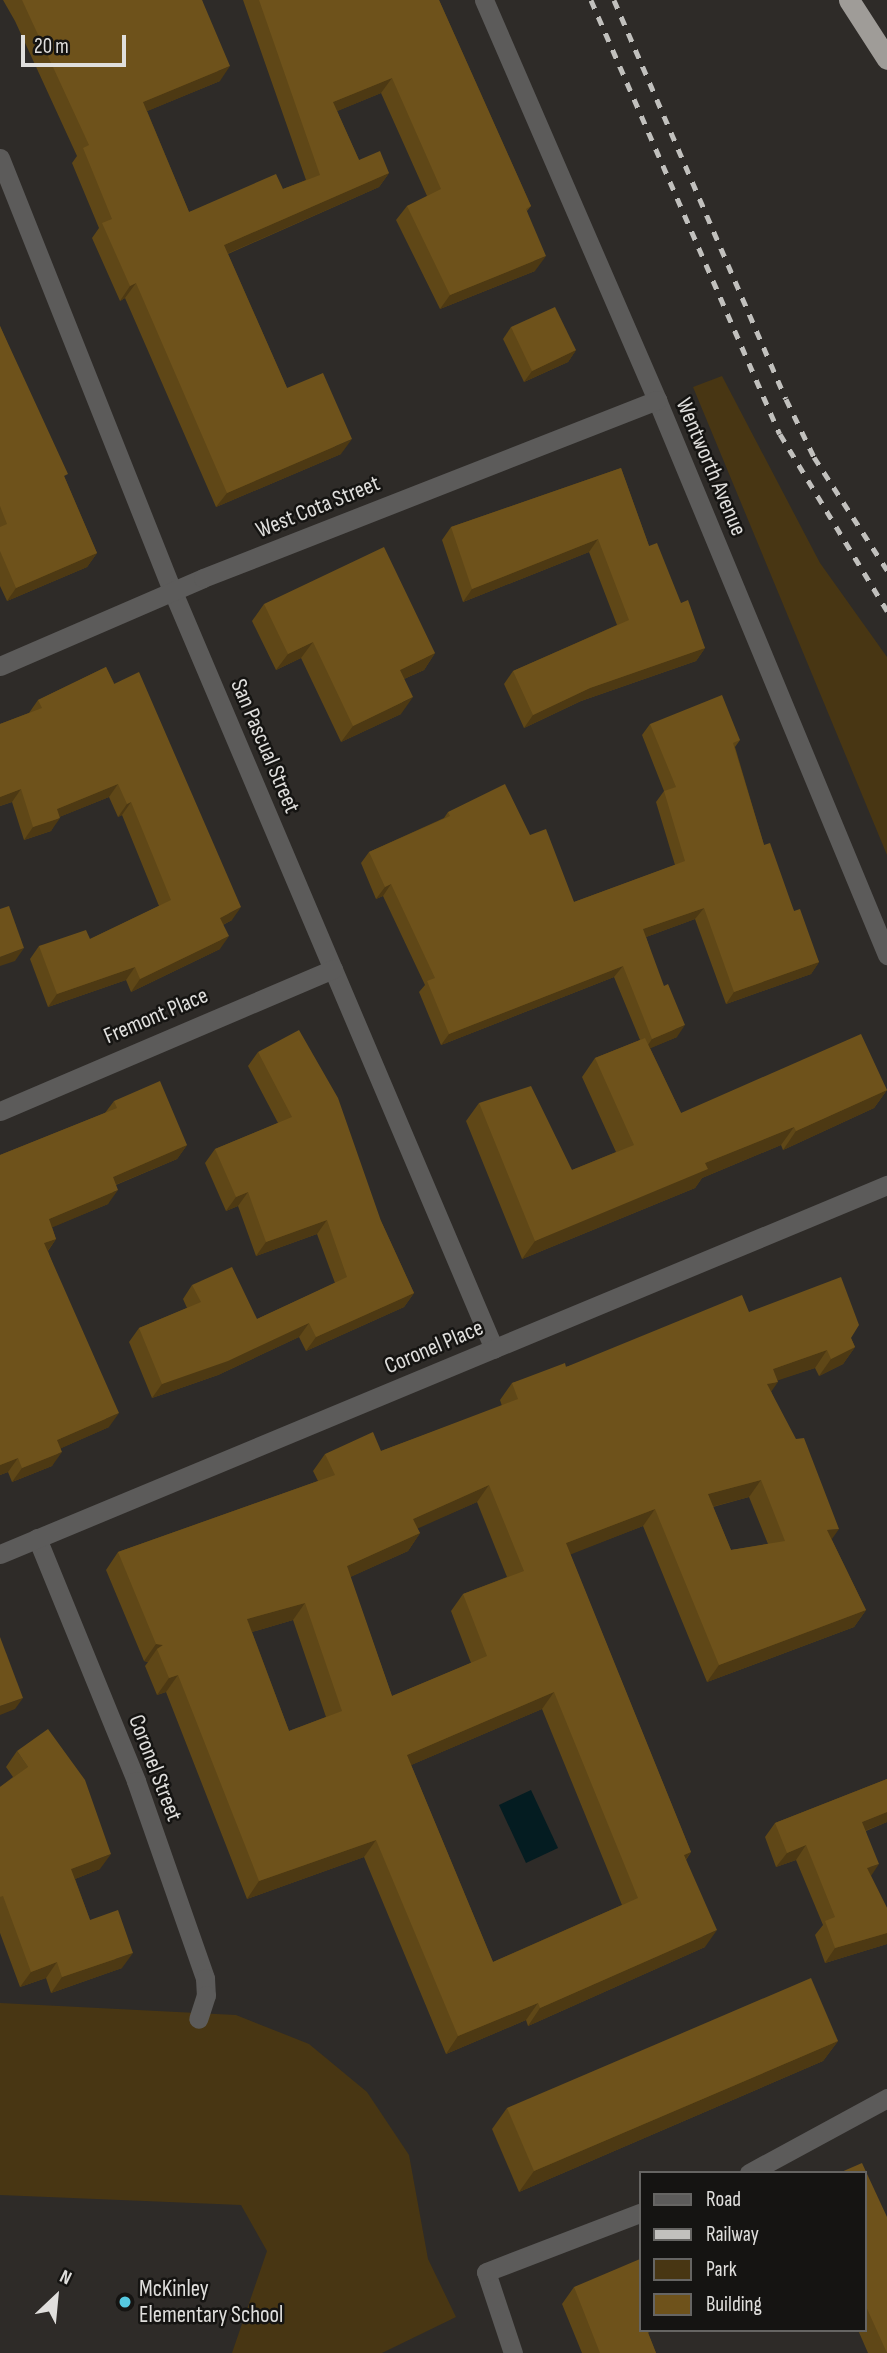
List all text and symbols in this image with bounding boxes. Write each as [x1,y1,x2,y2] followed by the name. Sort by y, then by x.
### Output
[24,21,130,65] scale bar
[34,34,69,59] text: 20 m
[670,394,752,540] street label: Wentworth Avenue
[252,470,384,544] street label: West Cota Street
[224,675,306,817] street label: San Pascual Street
[100,982,212,1050] street label: Fremont Place
[381,1314,487,1380] street label: Coronel Place
[122,1711,188,1825] street label: Coronel Street
[638,2171,866,2332] legend
[706,2187,741,2212] text: Road
[706,2222,759,2247] text: Railway
[706,2257,737,2282] text: Park
[21,2262,91,2332] north arrow
[56,2265,75,2290] text: N
[139,2275,283,2329] place label: McKinley Elementary School
[706,2292,762,2317] text: Building
[117,2294,133,2310] marker: McKinley Elementary School

